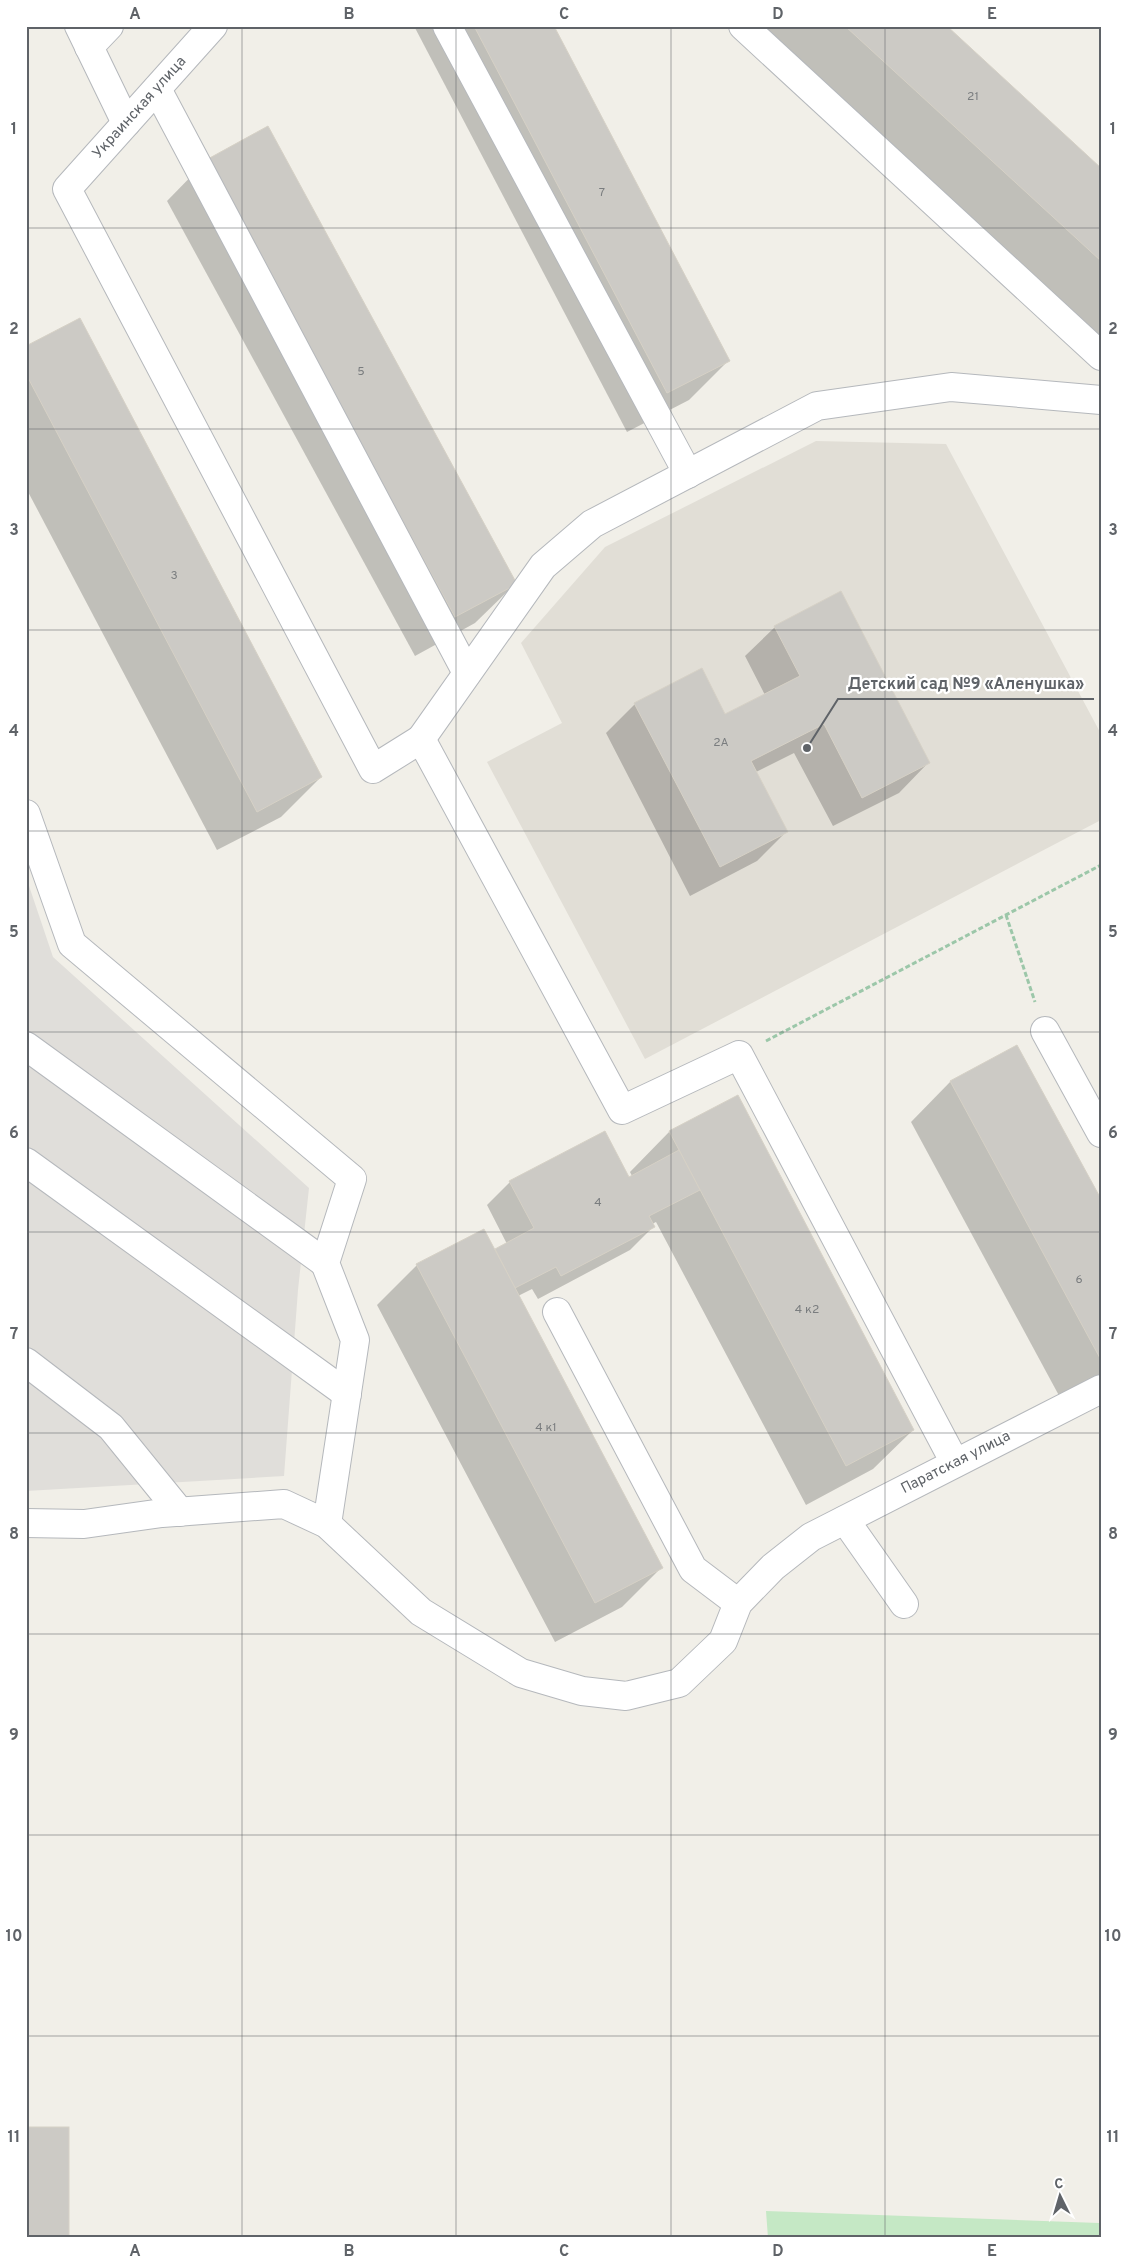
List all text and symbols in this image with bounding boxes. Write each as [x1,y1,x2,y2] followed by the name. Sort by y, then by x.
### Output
[129,5,141,25] text: A
[343,5,355,25] text: B
[559,5,569,25] text: C
[772,5,784,25] text: D
[987,5,997,25] text: E
[89,53,191,163] street label: Украинская улица
[967,89,979,105] house number: 21
[11,120,17,140] text: 1
[1110,120,1116,140] text: 1
[599,185,605,201] house number: 7
[9,320,19,340] text: 2
[1108,320,1118,340] text: 2
[357,364,365,380] house number: 5
[9,521,19,541] text: 3
[1108,521,1118,541] text: 3
[170,568,178,584] house number: 3
[838,668,1094,699] callout: Детский сад №9 «Аленушка»
[848,675,1084,695] text: Детский сад №9 «Аленушка»
[9,722,19,742] text: 4
[1108,722,1118,742] text: 4
[713,735,729,751] house number: 2А
[9,923,19,943] text: 5
[1108,923,1118,943] text: 5
[9,1124,19,1144] text: 6
[1108,1124,1118,1144] text: 6
[594,1195,602,1211] house number: 4
[1075,1272,1083,1288] house number: 6
[795,1302,819,1318] house number: 4 к2
[10,1325,18,1345] text: 7
[1109,1325,1117,1345] text: 7
[535,1420,557,1436] house number: 4 к1
[898,1427,1014,1499] street label: Паратская улица
[9,1525,19,1545] text: 8
[1108,1525,1118,1545] text: 8
[9,1726,19,1746] text: 9
[1108,1726,1118,1746] text: 9
[6,1927,22,1947] text: 10
[1105,1927,1121,1947] text: 10
[8,2128,20,2148] text: 11
[1107,2128,1119,2148] text: 11
[1034,2172,1084,2222] north arrow
[1054,2176,1064,2193] text: С
[129,2242,141,2262] text: A
[343,2242,355,2262] text: B
[559,2242,569,2262] text: C
[772,2242,784,2262] text: D
[987,2242,997,2262] text: E

